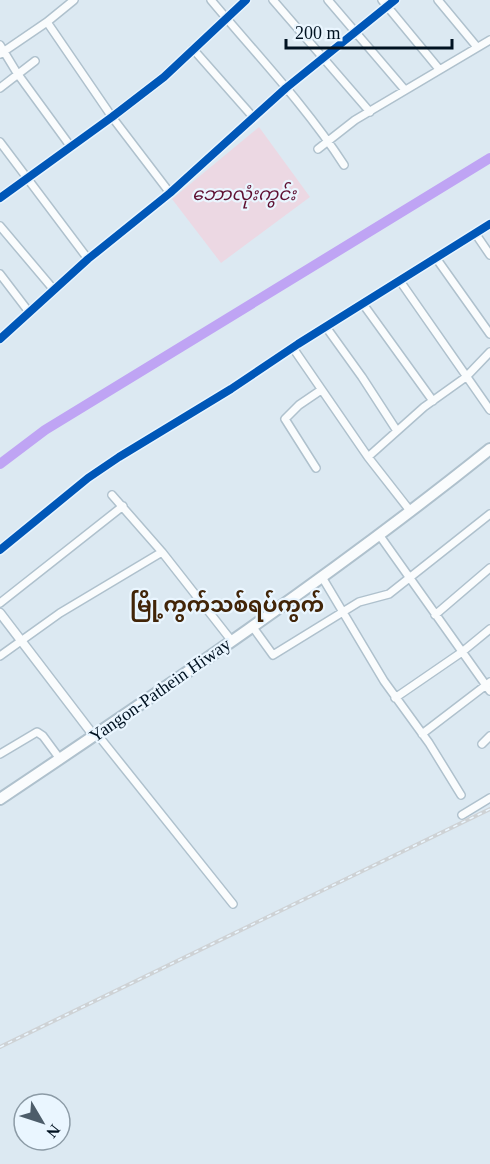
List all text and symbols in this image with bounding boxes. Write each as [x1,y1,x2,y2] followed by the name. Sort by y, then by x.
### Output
[286,12,452,50] scale bar
[295,23,341,43] text: 200 m
[192,181,298,209] park label: ဘောလုံးကွင်း
[130,589,324,622] district label: မြို့ကွက်သစ်ရပ်ကွက်
[86,634,234,746] street label: Yangon-Pathein Hiway
[12,1092,72,1152] north arrow
[43,1121,64,1141] text: N

